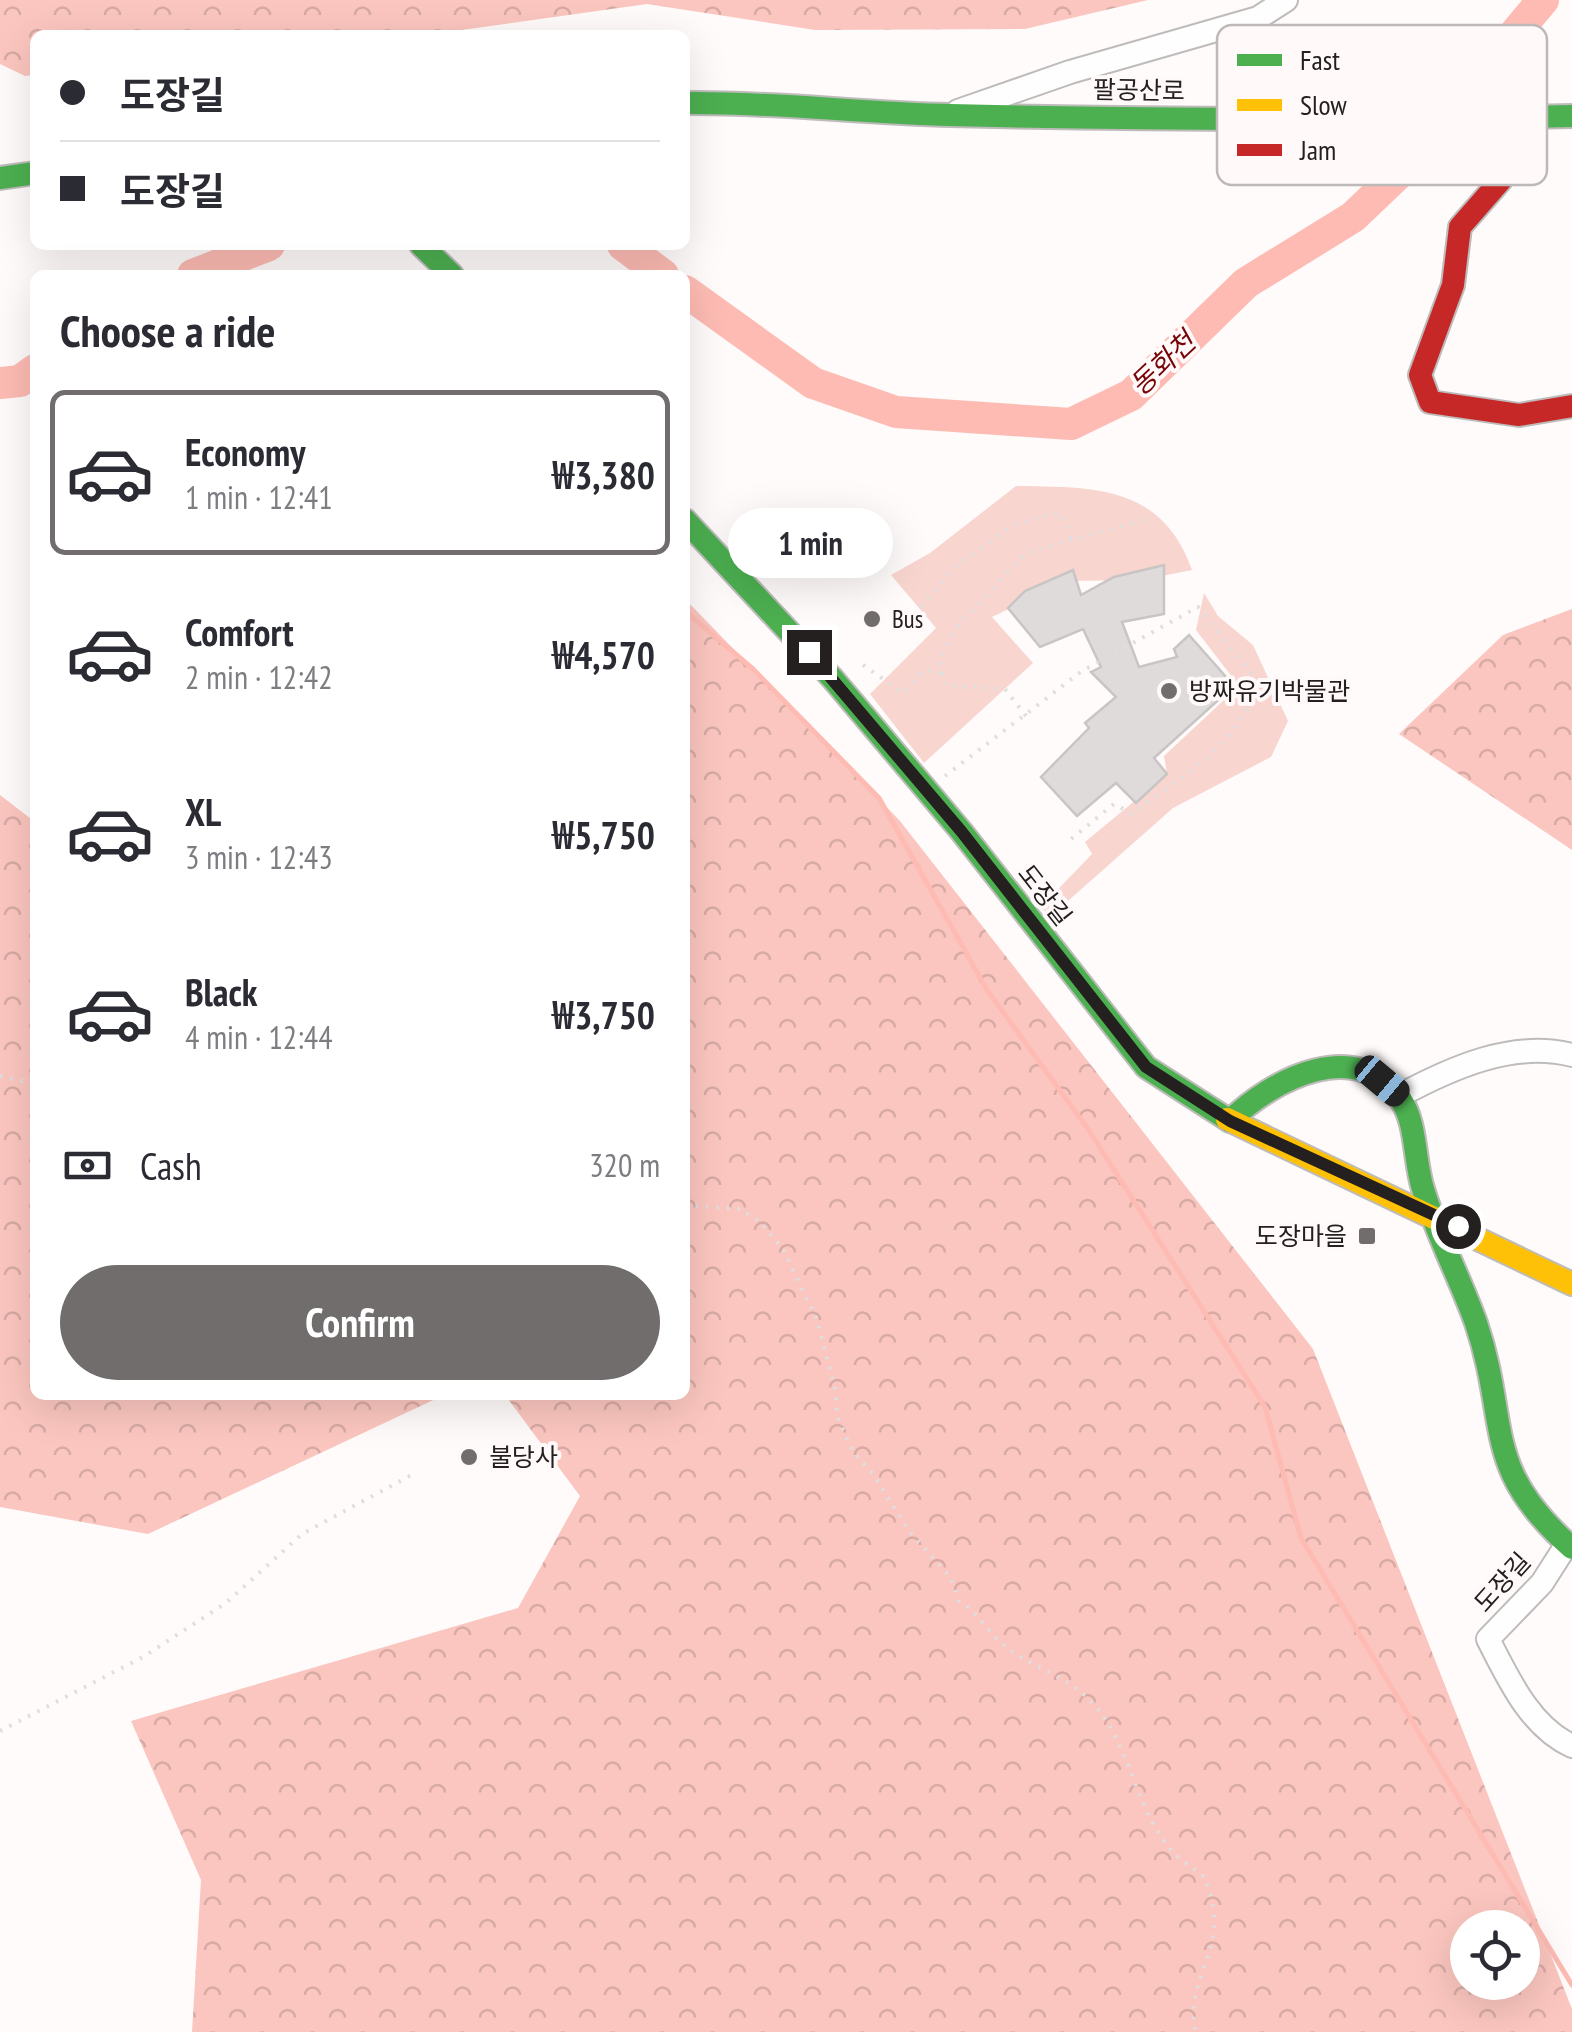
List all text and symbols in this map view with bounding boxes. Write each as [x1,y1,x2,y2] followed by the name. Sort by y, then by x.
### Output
[1217,25,1547,185] legend
[1300,41,1340,78] text: Fast
[120,70,225,119] text: 도장길
[1093,73,1185,107] street label: 팔공산로
[1300,86,1347,123] text: Slow
[1299,131,1336,168] text: Jam
[120,166,225,215] text: 도장길
[60,301,275,359] text: Choose a ride
[1121,321,1205,403] water label: 동화천
[185,427,305,476] text: Economy
[65,428,155,518] icon: car
[552,450,655,499] text: ₩3,380
[185,476,333,518] text: 1 min · 12:41
[726,507,892,577] callout: 1 min
[778,522,843,564] text: 1 min
[892,603,923,635] place label: Bus
[185,607,294,656] text: Comfort
[65,608,155,698] icon: car
[861,608,883,630] marker: Bus
[552,630,655,679] text: ₩4,570
[787,630,832,675] route end
[185,656,333,698] text: 2 min · 12:42
[1189,675,1350,707] place label: 방짜유기박물관
[1158,680,1180,702] marker: 방짜유기박물관
[185,787,221,836] text: XL
[65,788,155,878] icon: car
[552,810,655,859] text: ₩5,750
[185,836,333,878] text: 3 min · 12:43
[1011,858,1079,932] street label: 도장길
[185,967,258,1016] text: Black
[65,968,155,1058] icon: car
[552,990,655,1039] text: ₩3,750
[185,1016,333,1058] text: 4 min · 12:44
[1349,1050,1415,1112] car
[60,1138,115,1193] icon: cash
[140,1141,202,1190] text: Cash
[589,1144,660,1186] text: 320 m
[1436,1204,1481,1249] route start
[1255,1220,1347,1252] place label: 도장마을
[1356,1225,1378,1247] marker: 도장마을
[60,1265,660,1380] button: Confirm
[489,1441,558,1473] place label: 불당사
[458,1446,480,1468] marker: 불당사
[1467,1546,1537,1618] street label: 도장길
[1450,1910,1540,2000] map controls
[1450,1910,1540,2000] button: locate

